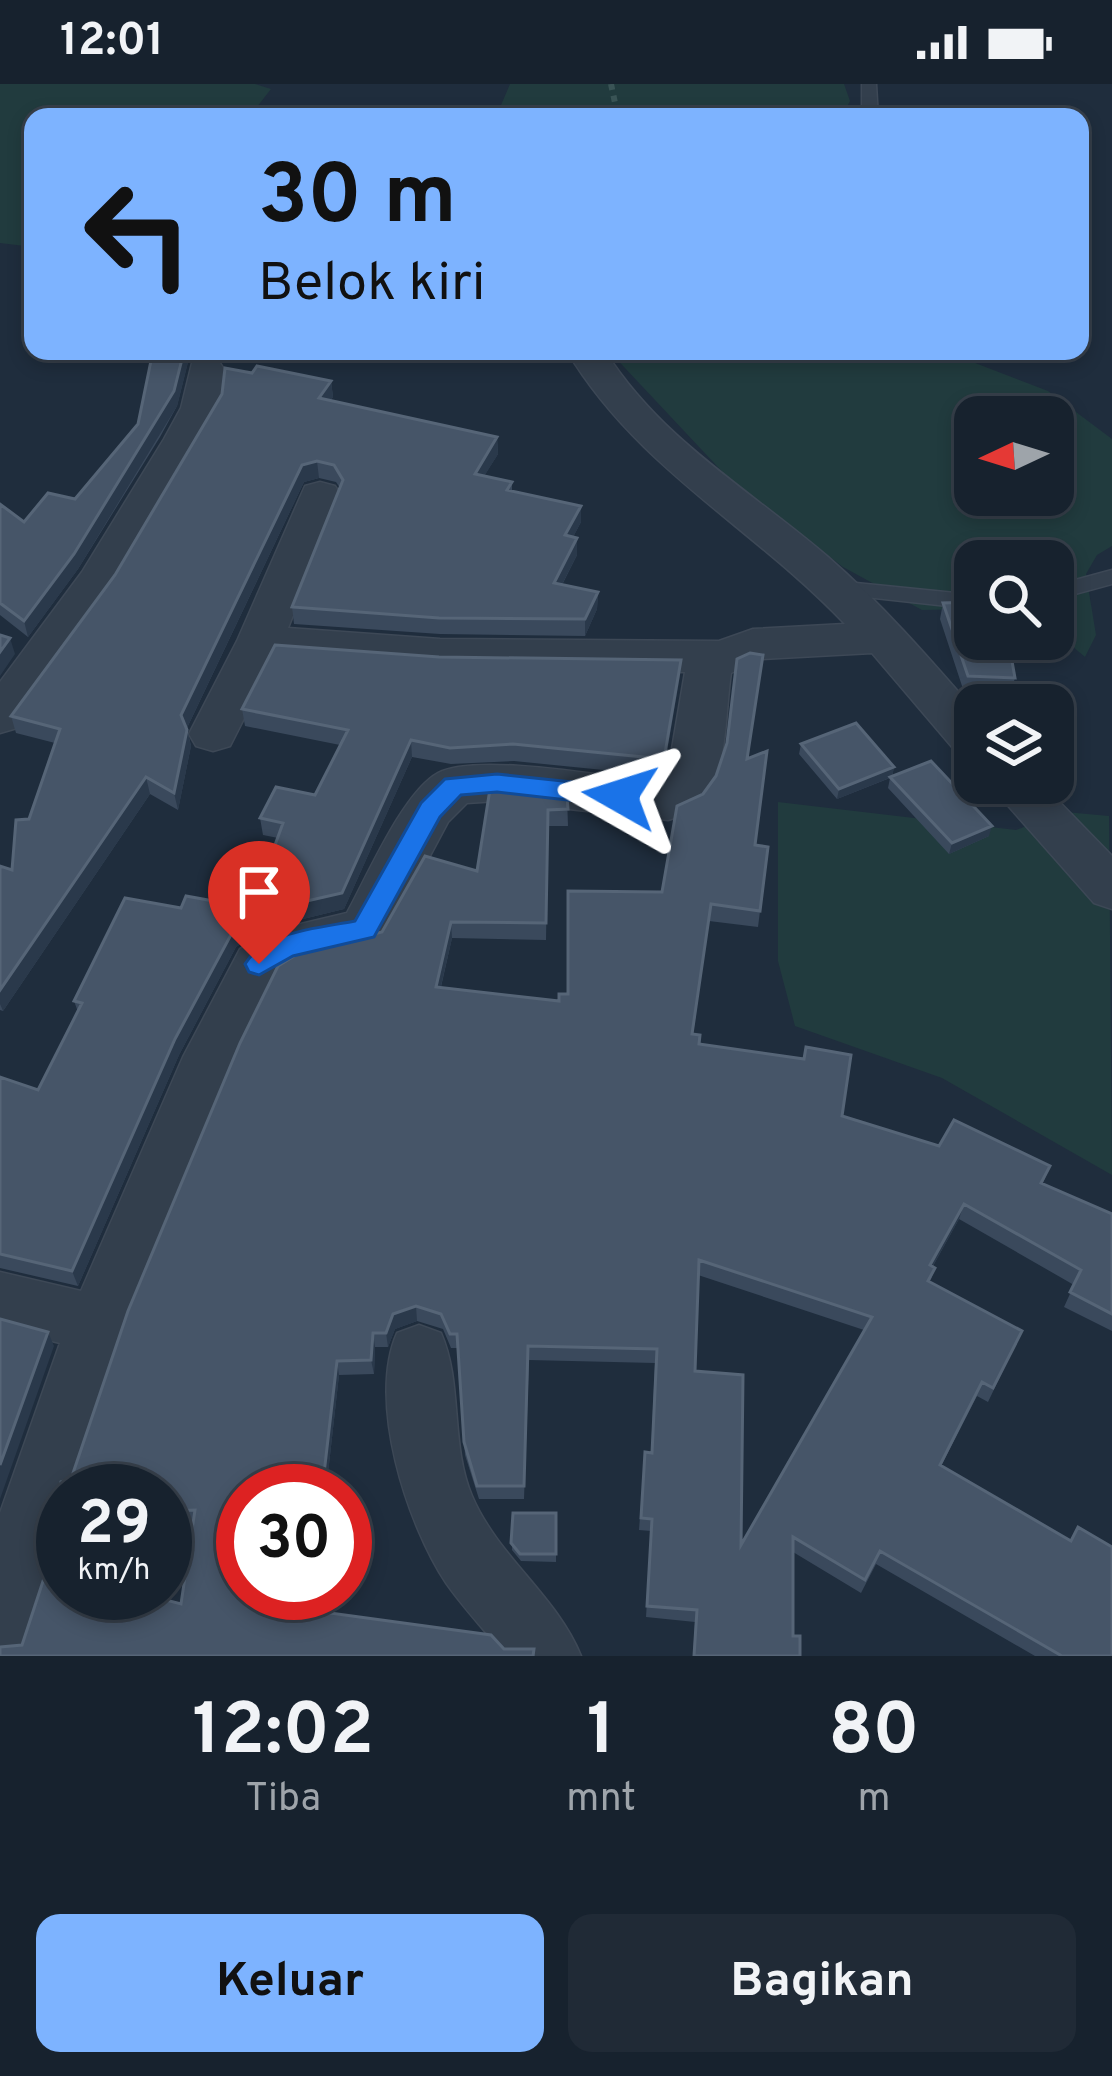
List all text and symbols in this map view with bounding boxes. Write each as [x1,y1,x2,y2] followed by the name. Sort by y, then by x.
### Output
[60,14,164,71] text: 12:01
[258,147,457,253] text: 30 m
[60,156,216,312] icon: left
[258,251,485,320] text: Belok kiri
[954,396,1074,516] north arrow
[954,396,1074,804] map controls
[954,540,1074,660] button: search
[954,684,1074,804] button: layers
[557,733,683,859] position arrow
[208,841,310,964] pin
[226,859,292,925] icon: arrive
[216,1464,372,1620] speed limit sign: 30
[77,1489,151,1565] text: 29
[78,1553,150,1590] text: km/h
[192,1688,374,1780] text: 12:02
[587,1688,615,1780] text: 1
[828,1688,920,1780] text: 80
[245,1776,321,1825] text: Tiba
[566,1776,636,1825] text: mnt
[857,1776,890,1825] text: m
[36,1914,544,2052] button: Keluar
[568,1914,1076,2052] button: Bagikan

